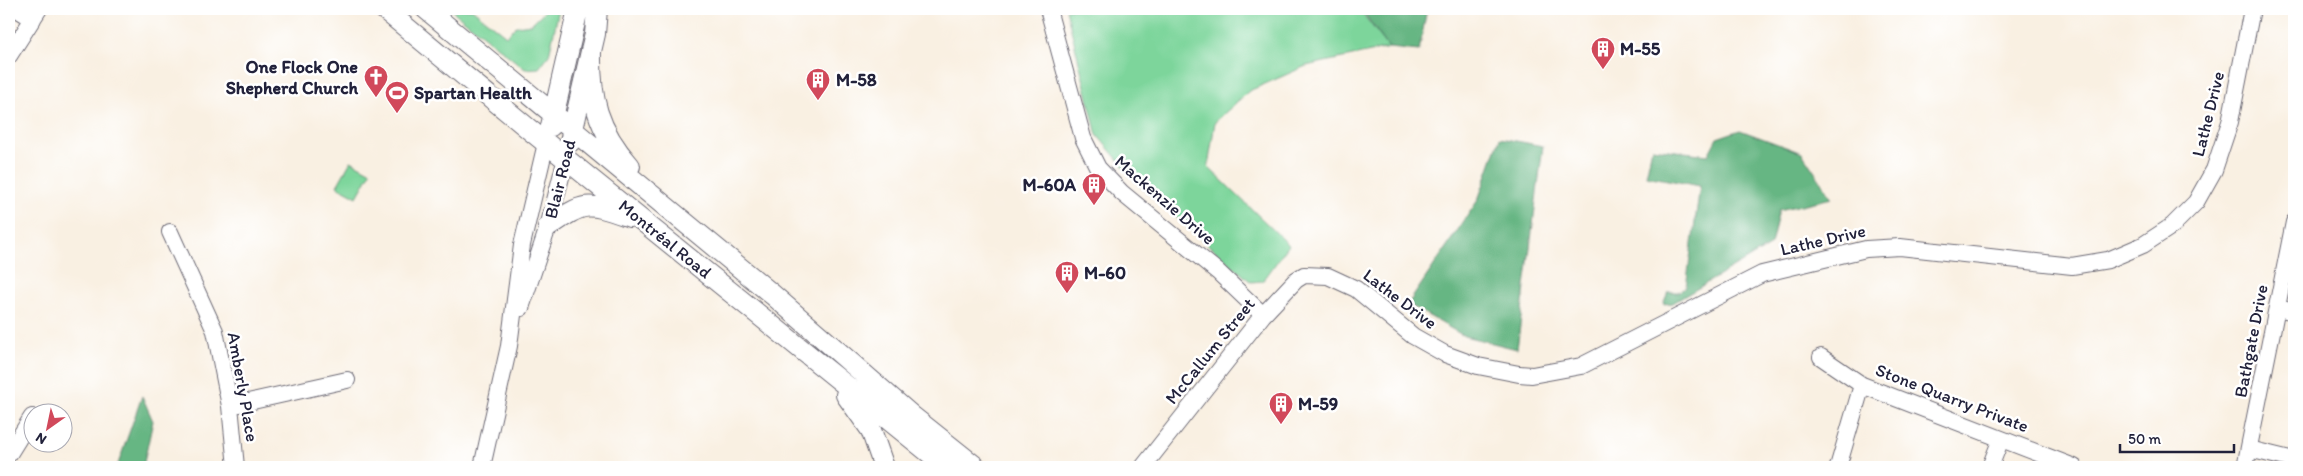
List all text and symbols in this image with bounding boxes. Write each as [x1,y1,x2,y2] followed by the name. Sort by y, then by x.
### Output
[1590,36,1616,70] building icon: M-55
[1620,38,1661,60] place label: M-55
[226,56,358,99] place label: One Flock One Shepherd Church
[363,64,389,98] church icon: One Flock One Shepherd Church
[805,67,831,101] building icon: M-58
[836,69,877,91] place label: M-58
[2187,69,2229,159] street label: Lathe Drive
[384,80,410,114] sports icon: Spartan Health
[414,82,532,104] place label: Spartan Health
[540,137,581,221] street label: Blair Road
[1110,150,1220,250] street label: Mackenzie Drive
[1081,172,1107,206] building icon: M-60A
[1023,174,1076,196] place label: M-60A
[614,195,716,283] street label: Montréal Road
[1778,219,1868,261] street label: Lathe Drive
[1054,260,1080,294] building icon: M-60
[1084,262,1126,284] place label: M-60
[1359,264,1441,334] street label: Lathe Drive
[2229,283,2273,399] street label: Bathgate Drive
[1160,293,1260,409] street label: McCallum Street
[223,330,263,444] street label: Amberly Place
[1872,359,2032,437] street label: Stone Quarry Private
[1268,391,1294,425] building icon: M-59
[1298,393,1338,415] place label: M-59
[22,404,72,454] north arrow
[2120,421,2234,453] scale bar
[33,429,50,448] text: N
[2128,430,2161,448] text: 50 m

